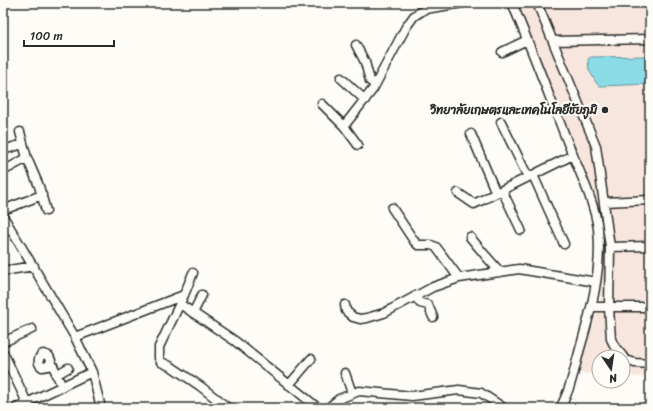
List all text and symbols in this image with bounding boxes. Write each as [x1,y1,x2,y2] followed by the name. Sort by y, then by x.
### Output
[24,22,114,48] scale bar
[30,25,63,47] text: 100 m
[430,99,598,121] place label: วิทยาลัยเกษตรและเทคโนโลยีชัยภูมิ
[600,105,610,115] marker: วิทยาลัยเกษตรและเทคโนโลยีชัยภูมิ
[591,349,631,389] north arrow
[607,368,620,388] text: N

